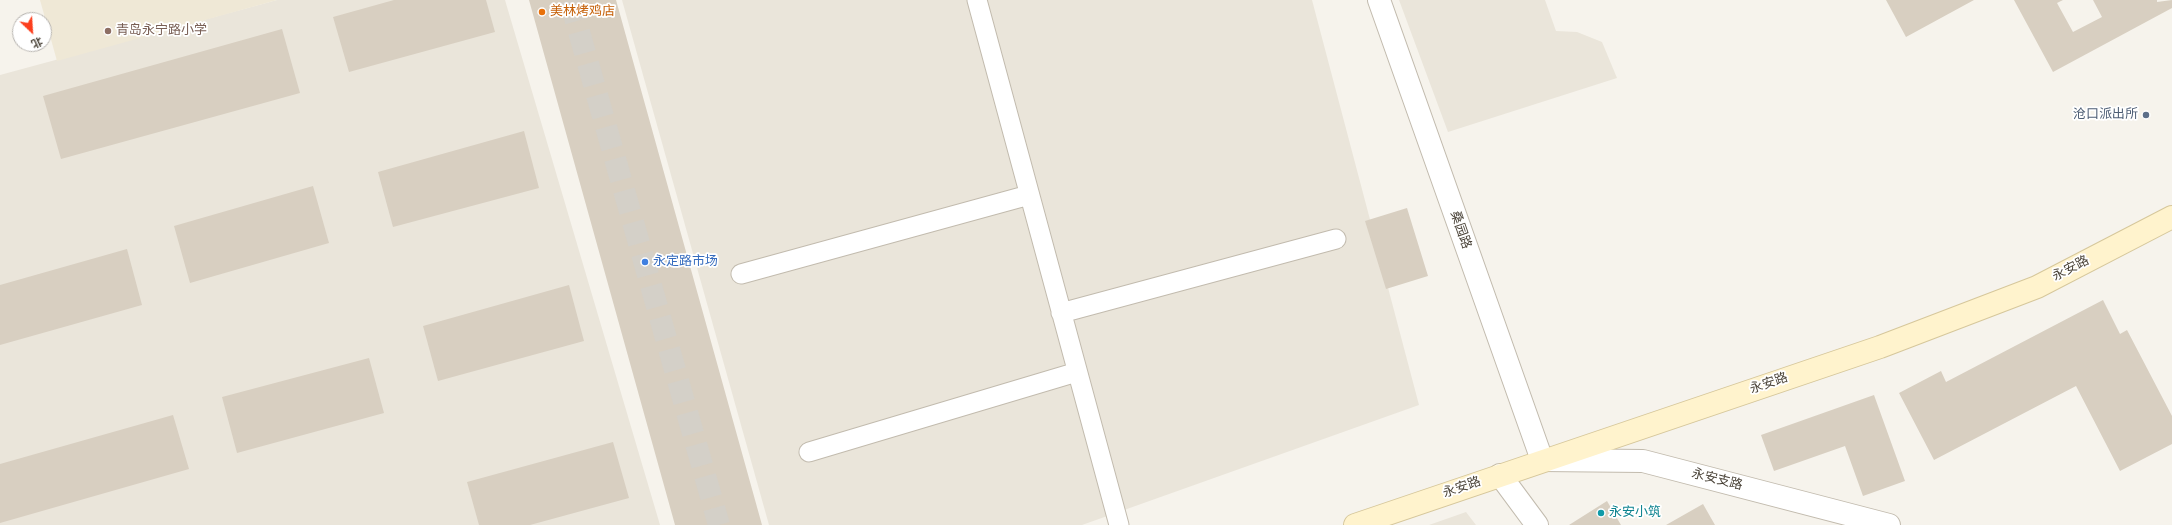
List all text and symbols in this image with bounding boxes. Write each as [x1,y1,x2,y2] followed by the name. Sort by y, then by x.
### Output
[550,4,615,20] place label: 美林烤鸡店
[537,7,547,17] marker: 美林烤鸡店
[12,12,52,52] north arrow
[116,23,207,39] place label: 青岛永宁路小学
[103,26,113,36] marker: 青岛永宁路小学
[29,33,45,52] text: 北
[2073,107,2138,123] place label: 沧口派出所
[2141,110,2151,120] marker: 沧口派出所
[1446,209,1474,251] street label: 桑园路
[2050,253,2092,285] street label: 永安路
[653,254,718,270] place label: 永定路市场
[640,257,650,267] marker: 永定路市场
[1748,370,1790,398] street label: 永安路
[1690,466,1744,494] street label: 永安支路
[1441,474,1483,502] street label: 永安路
[1609,505,1661,521] place label: 永安小筑
[1596,508,1606,518] marker: 永安小筑

